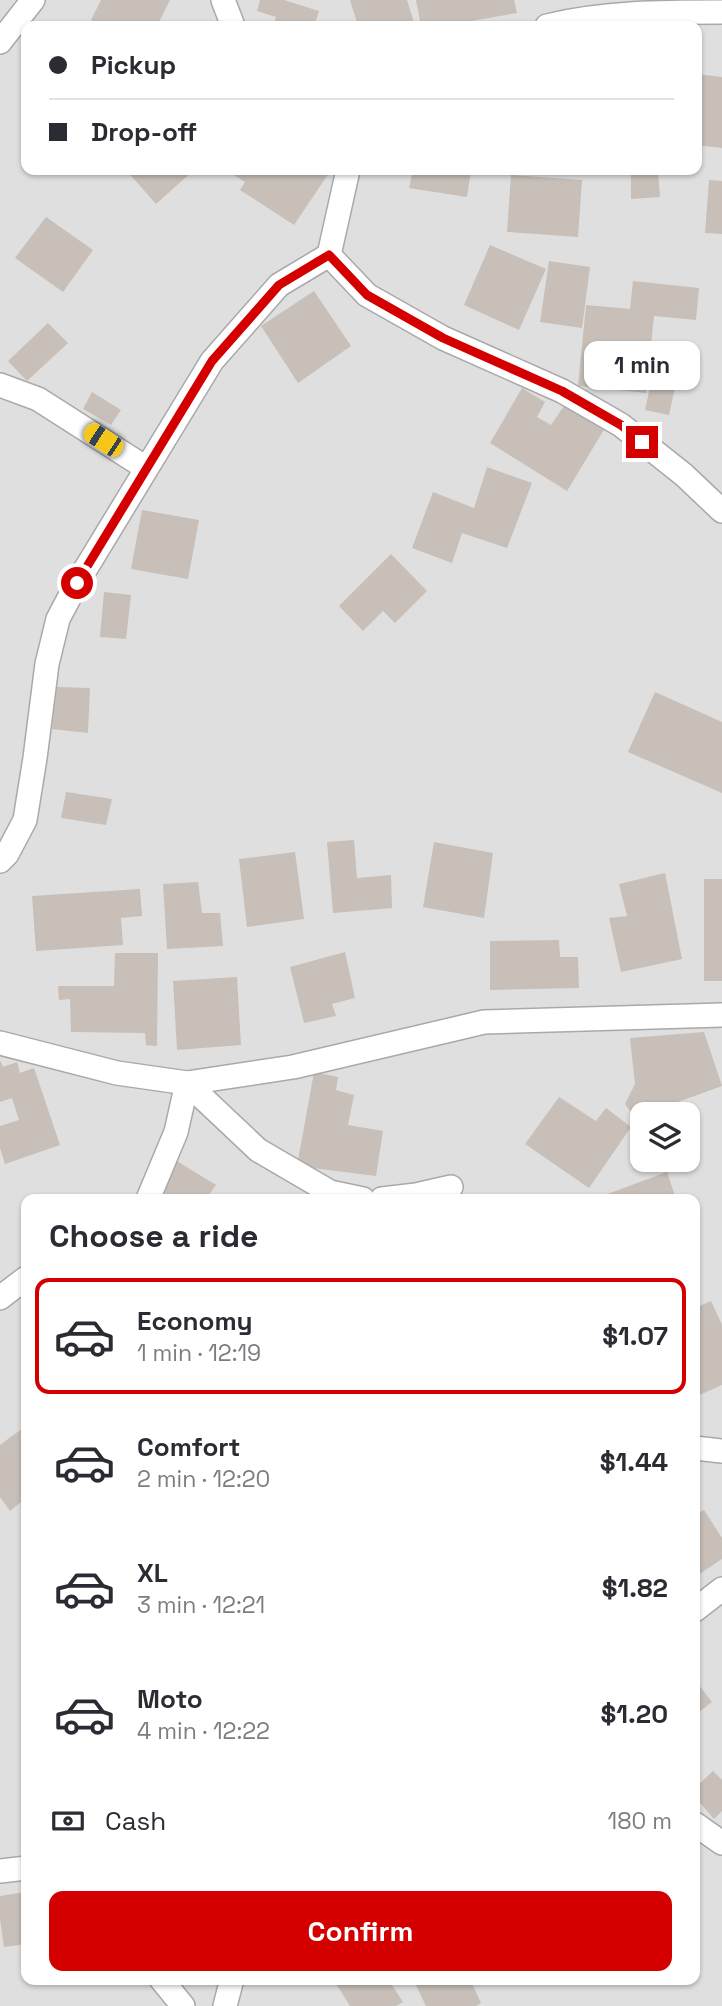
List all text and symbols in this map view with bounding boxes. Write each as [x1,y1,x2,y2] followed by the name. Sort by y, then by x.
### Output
[91,48,176,82] text: Pickup
[91,115,197,149] text: Drop-off
[584,340,700,390] callout: 1 min
[614,350,670,380] text: 1 min
[80,420,127,460] car
[626,426,658,458] route end
[61,567,93,599] route start
[630,1102,700,1172] map controls
[630,1102,700,1172] button: layers
[49,1216,259,1256] text: Choose a ride
[137,1304,253,1338] text: Economy
[53,1305,116,1368] icon: car
[602,1319,668,1353] text: $1.07
[137,1338,261,1368] text: 1 min · 12:19
[137,1430,240,1464] text: Comfort
[53,1431,116,1494] icon: car
[600,1445,668,1479] text: $1.44
[137,1464,270,1494] text: 2 min · 12:20
[137,1556,168,1590] text: XL
[53,1557,116,1620] icon: car
[602,1571,668,1605] text: $1.82
[137,1590,265,1620] text: 3 min · 12:21
[137,1682,203,1716] text: Moto
[53,1683,116,1746] icon: car
[600,1697,668,1731] text: $1.20
[137,1716,270,1746] text: 4 min · 12:22
[49,1802,87,1840] icon: cash
[105,1804,166,1838] text: Cash
[608,1806,672,1836] text: 180 m
[49,1891,672,1971] button: Confirm

